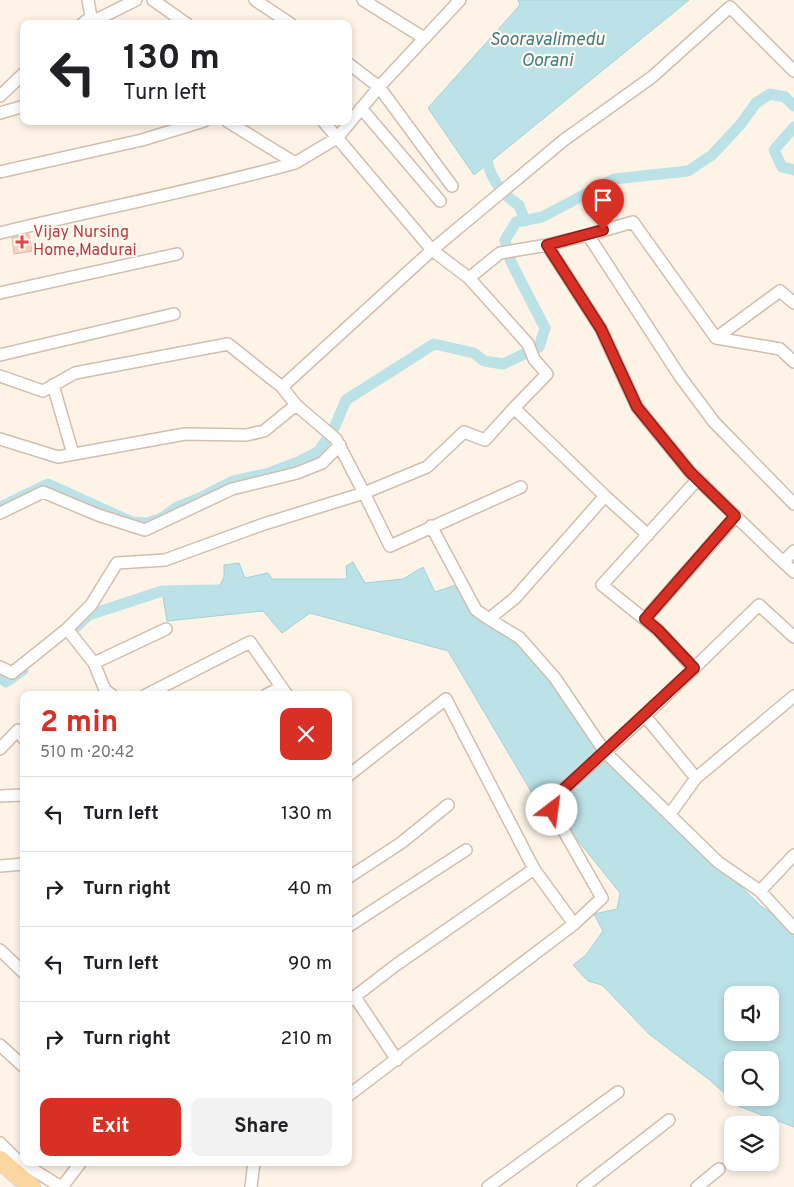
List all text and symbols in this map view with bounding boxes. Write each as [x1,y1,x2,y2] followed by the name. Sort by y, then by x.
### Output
[489,29,605,73] water label: Sooravalimedu Oorani
[123,37,220,81] text: 130 m
[40,40,105,105] icon: left
[123,80,206,107] text: Turn left
[582,179,624,230] pin
[589,186,617,214] icon: arrive
[33,223,137,261] place label: Vijay Nursing Home,Madurai
[15,235,29,249] marker: Vijay Nursing Home,Madurai
[40,705,118,742] text: 2 min
[280,708,332,760] button: close
[40,743,134,763] text: 510 m · 20:42
[525,783,577,835] position arrow
[40,800,68,828] icon: left
[83,802,159,826] text: Turn left
[281,802,332,826] text: 130 m
[40,875,68,903] icon: right
[83,877,171,901] text: Turn right
[287,877,332,901] text: 40 m
[40,950,68,978] icon: left
[83,952,159,976] text: Turn left
[288,952,332,976] text: 90 m
[724,986,779,1171] map controls
[724,986,779,1041] button: sound
[40,1025,68,1053] icon: right
[83,1027,171,1051] text: Turn right
[281,1027,332,1051] text: 210 m
[724,1051,779,1106] button: search
[40,1098,181,1156] button: Exit
[191,1098,332,1156] button: Share
[724,1116,779,1171] button: layers

